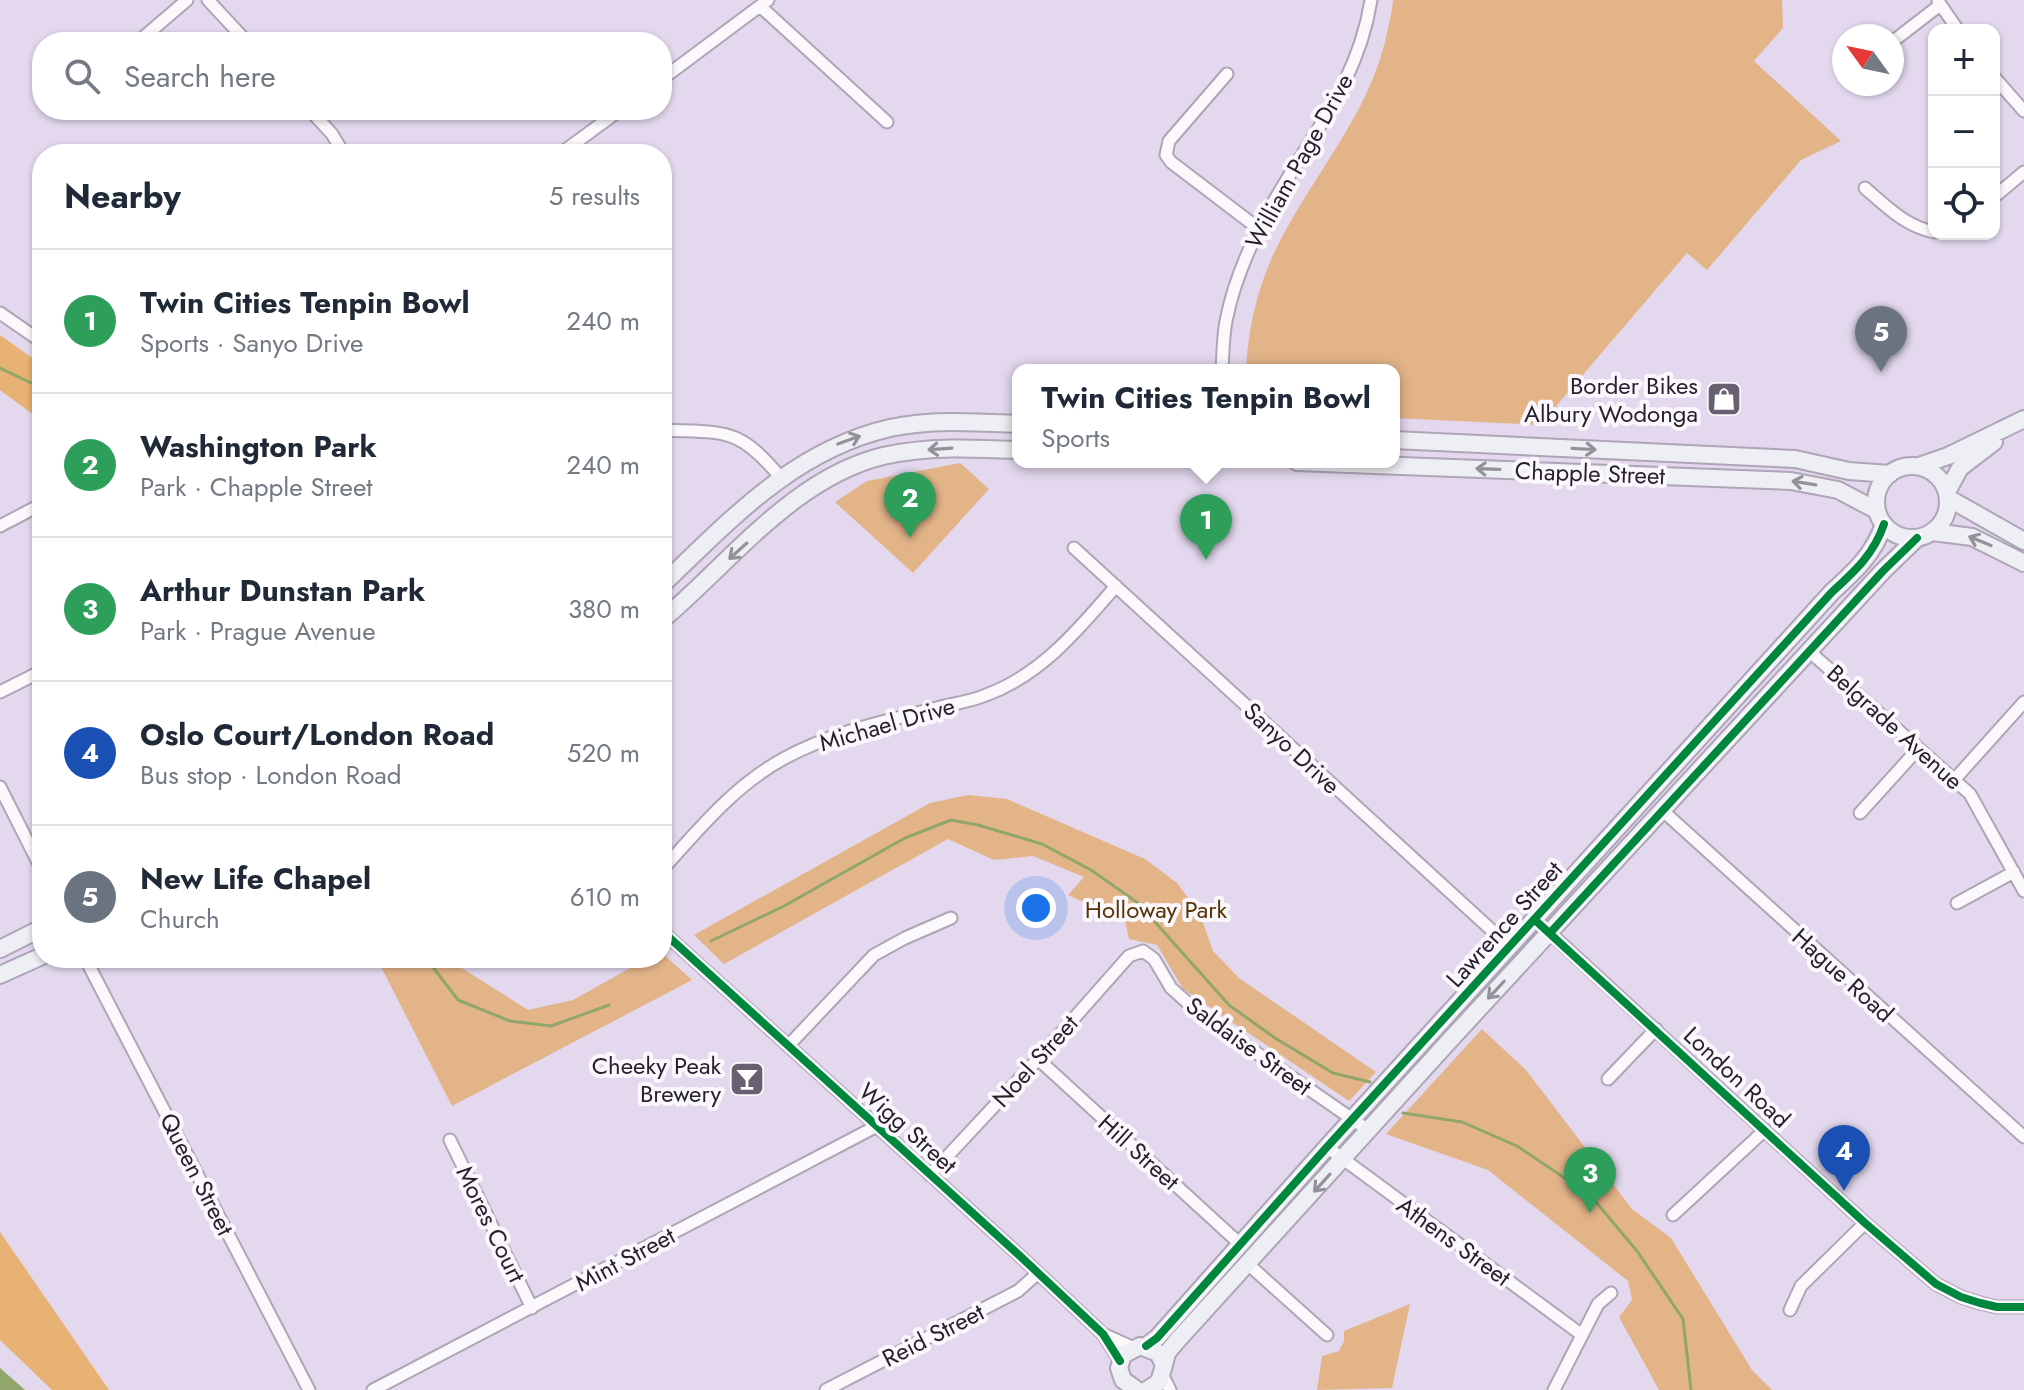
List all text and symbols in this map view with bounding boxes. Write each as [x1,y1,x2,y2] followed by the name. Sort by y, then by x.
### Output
[1832,24,1904,96] north arrow
[1928,24,2000,240] map controls
[1928,24,2000,96] button: +
[32,32,672,120] search box
[60,54,104,98] icon: search
[124,55,276,98] text: Search here
[1236,67,1362,255] street label: William Page Drive
[1928,96,2000,168] button: −
[1928,168,2000,240] button: locate
[64,172,181,221] text: Nearby
[549,177,640,215] text: 5 results
[140,281,470,324] text: Twin Cities Tenpin Bowl
[83,302,97,340] text: 1
[566,302,640,340] text: 240 m
[1855,306,1907,372] pin: 5
[140,324,363,362] text: Sports · Sanyo Drive
[1012,364,1400,468] popup
[1524,368,1698,431] place label: Border Bikes Albury Wodonga
[1041,376,1371,419] text: Twin Cities Tenpin Bowl
[1705,380,1743,418] shop icon: Border Bikes Albury Wodonga
[1041,419,1110,457] text: Sports
[140,425,377,468] text: Washington Park
[836,432,861,447] one-way arrow
[927,442,954,457] one-way arrow
[1570,442,1597,457] one-way arrow
[81,446,99,484] text: 2
[566,446,640,484] text: 240 m
[1514,453,1666,493] street label: Chapple Street
[1475,462,1502,477] one-way arrow
[140,468,373,506] text: Park · Chapple Street
[884,472,936,538] pin: 2
[1792,475,1817,490] one-way arrow
[1180,494,1232,560] pin: 1
[1969,533,1993,547] one-way arrow
[728,541,749,560] one-way arrow
[140,569,425,612] text: Arthur Dunstan Park
[82,590,98,628] text: 3
[568,590,640,628] text: 380 m
[140,612,376,650] text: Park · Prague Avenue
[1819,656,1971,798] street label: Belgrade Avenue
[815,688,959,760] street label: Michael Drive
[1236,694,1348,802] street label: Sanyo Drive
[140,713,494,756] text: Oslo Court/London Road
[81,734,99,772] text: 4
[567,734,640,772] text: 520 m
[140,756,402,794] text: Bus stop · London Road
[1438,853,1571,995] street label: Lawrence Street
[140,857,371,900] text: New Life Chapel
[82,878,98,916] text: 5
[570,878,640,916] text: 610 m
[1016,888,1056,928] your location
[1085,892,1228,927] park label: Holloway Park
[140,900,220,938] text: Church
[1784,920,1902,1030] street label: Hague Road
[1487,980,1506,1000] one-way arrow
[1179,988,1319,1104] street label: Saldaise Street
[984,1007,1086,1115] street label: Noel Street
[1676,1018,1798,1136] street label: London Road
[592,1048,721,1111] place label: Cheeky Peak Brewery
[728,1060,766,1098] bar icon: Cheeky Peak Brewery
[851,1074,965,1182] street label: Wigg Street
[1091,1106,1188,1198] street label: Hill Street
[151,1107,243,1242] street label: Queen Street
[1818,1125,1870,1191] pin: 4
[1564,1147,1616,1213] pin: 3
[448,1160,534,1288] street label: Mores Court
[1313,1172,1331,1192] one-way arrow
[1390,1188,1518,1294] street label: Athens Street
[569,1218,681,1300] street label: Mint Street
[876,1294,990,1376] street label: Reid Street

